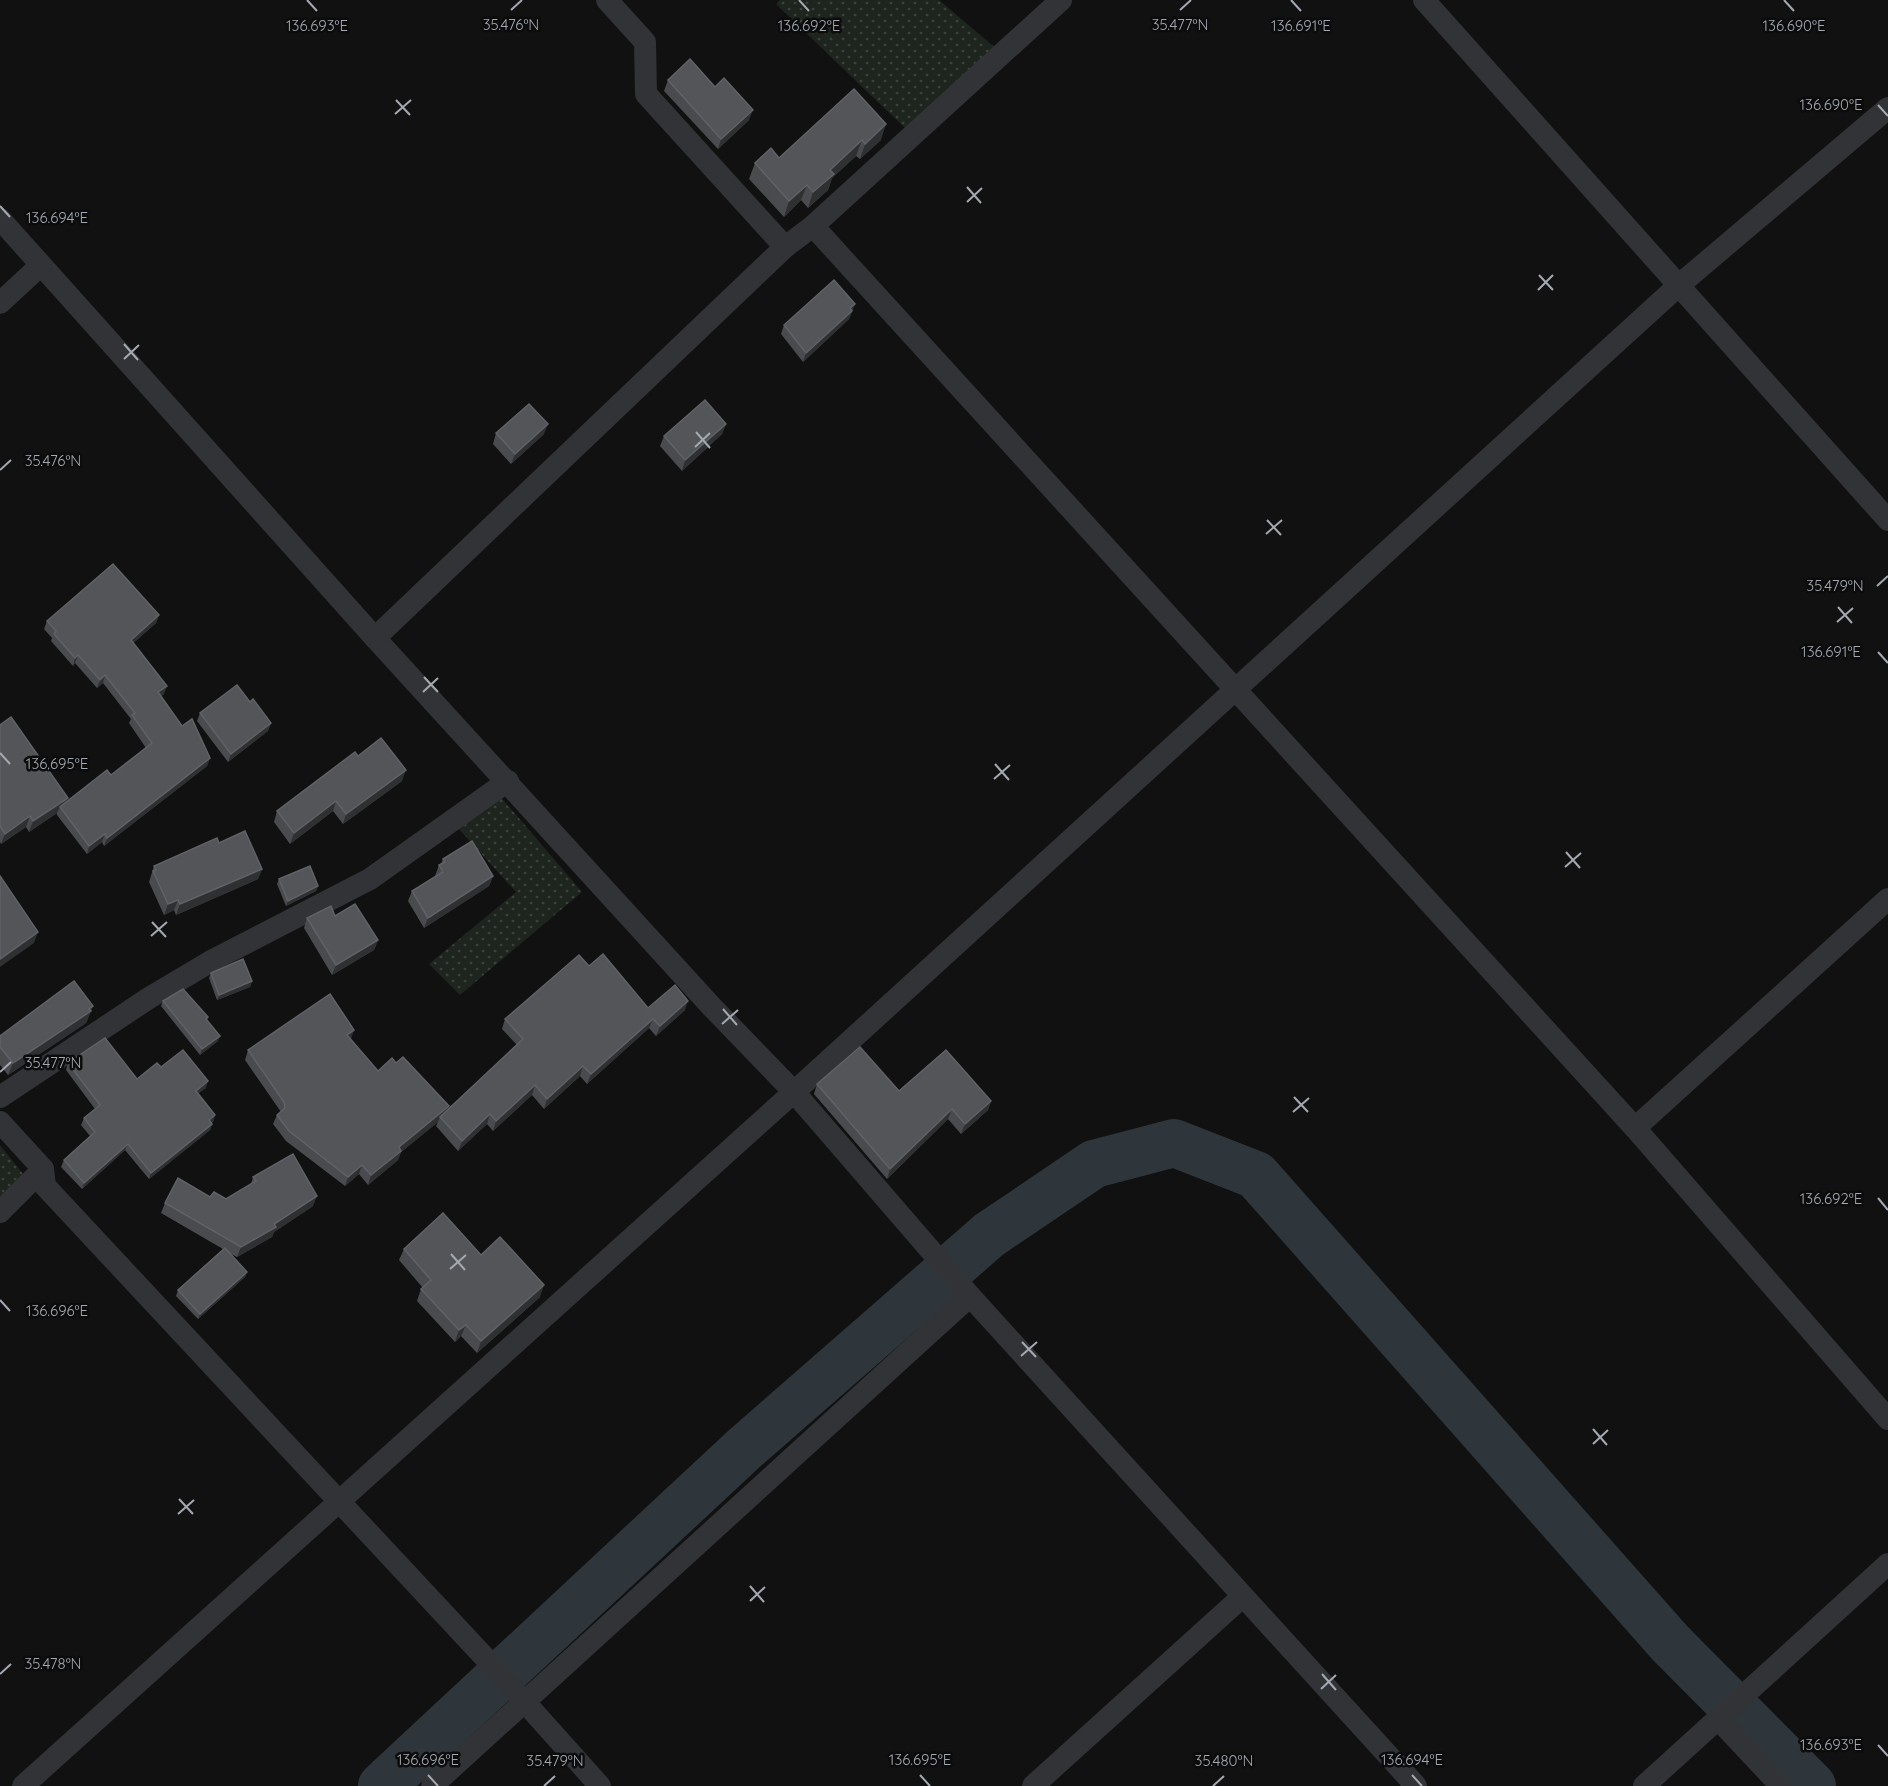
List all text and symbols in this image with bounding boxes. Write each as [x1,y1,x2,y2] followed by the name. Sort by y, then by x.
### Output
[483,15,539,34] text: 35.476°N
[1152,15,1208,34] text: 35.477°N
[286,16,348,35] text: 136.693°E
[778,16,840,35] text: 136.692°E
[1271,16,1331,35] text: 136.691°E
[1762,16,1826,35] text: 136.690°E
[1799,95,1863,114] text: 136.690°E
[26,208,88,227] text: 136.694°E
[25,451,81,470] text: 35.476°N
[1806,576,1864,595] text: 35.479°N
[1801,642,1861,661] text: 136.691°E
[26,754,88,773] text: 136.695°E
[25,1053,81,1072] text: 35.477°N
[1800,1189,1862,1208] text: 136.692°E
[26,1301,88,1320] text: 136.696°E
[24,1654,82,1673] text: 35.478°N
[1800,1735,1862,1754] text: 136.693°E
[397,1750,459,1769] text: 136.696°E
[889,1750,951,1769] text: 136.695°E
[1381,1750,1443,1769] text: 136.694°E
[526,1751,584,1770] text: 35.479°N
[1195,1751,1253,1770] text: 35.480°N

